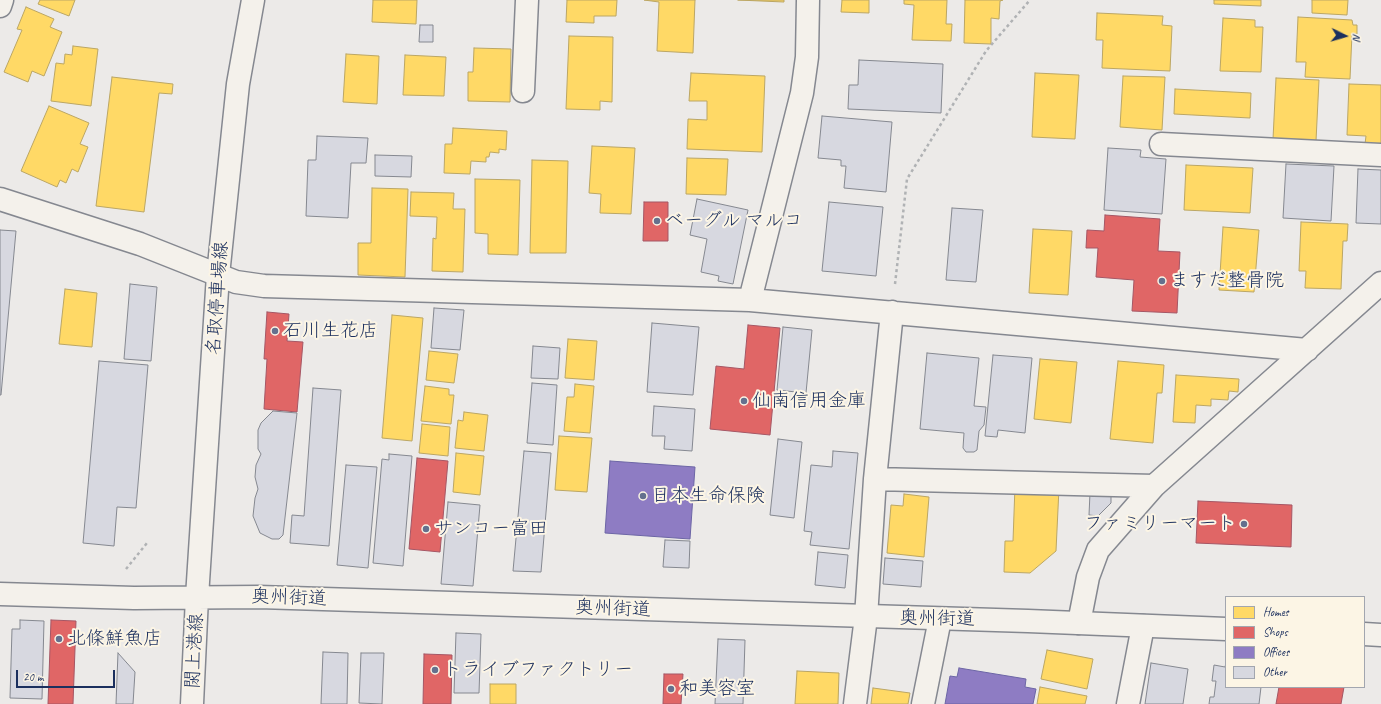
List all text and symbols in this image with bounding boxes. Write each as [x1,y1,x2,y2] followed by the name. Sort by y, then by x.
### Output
[1325,16,1365,56] north arrow
[1350,33,1364,41] text: N
[665,210,803,232] place label: ベーグル マルコ
[652,216,662,226] marker: ベーグル マルコ
[203,240,233,356] street label: 名取停車場線
[1170,270,1284,292] place label: ますだ整骨院
[1157,276,1167,286] marker: ますだ整骨院
[283,320,378,342] place label: 石川生花店
[270,326,280,336] marker: 石川生花店
[752,390,866,412] place label: 仙南信用金庫
[739,396,749,406] marker: 仙南信用金庫
[651,485,765,507] place label: 日本生命保険
[638,491,648,501] marker: 日本生命保険
[1084,513,1236,535] place label: ファミリーマート
[434,518,548,540] place label: サンコー富田
[1239,519,1249,529] marker: ファミリーマート
[421,524,431,534] marker: サンコー富田
[251,585,327,611] street label: 奥州街道
[575,596,651,622] street label: 奥州街道
[1225,596,1365,688] legend
[1263,604,1289,620] text: Homes
[899,607,975,631] street label: 奥州街道
[182,612,208,690] street label: 閖上港線
[1263,624,1288,640] text: Shops
[67,628,162,650] place label: 北條鮮魚店
[54,634,64,644] marker: 北條鮮魚店
[1263,644,1289,660] text: Offices
[443,659,633,681] place label: トライブファクトリー
[18,662,117,688] scale bar
[1263,664,1287,680] text: Other
[430,665,440,675] marker: トライブファクトリー
[23,669,43,685] text: 20 m
[679,678,755,700] place label: 和美容室
[666,684,676,694] marker: 和美容室

